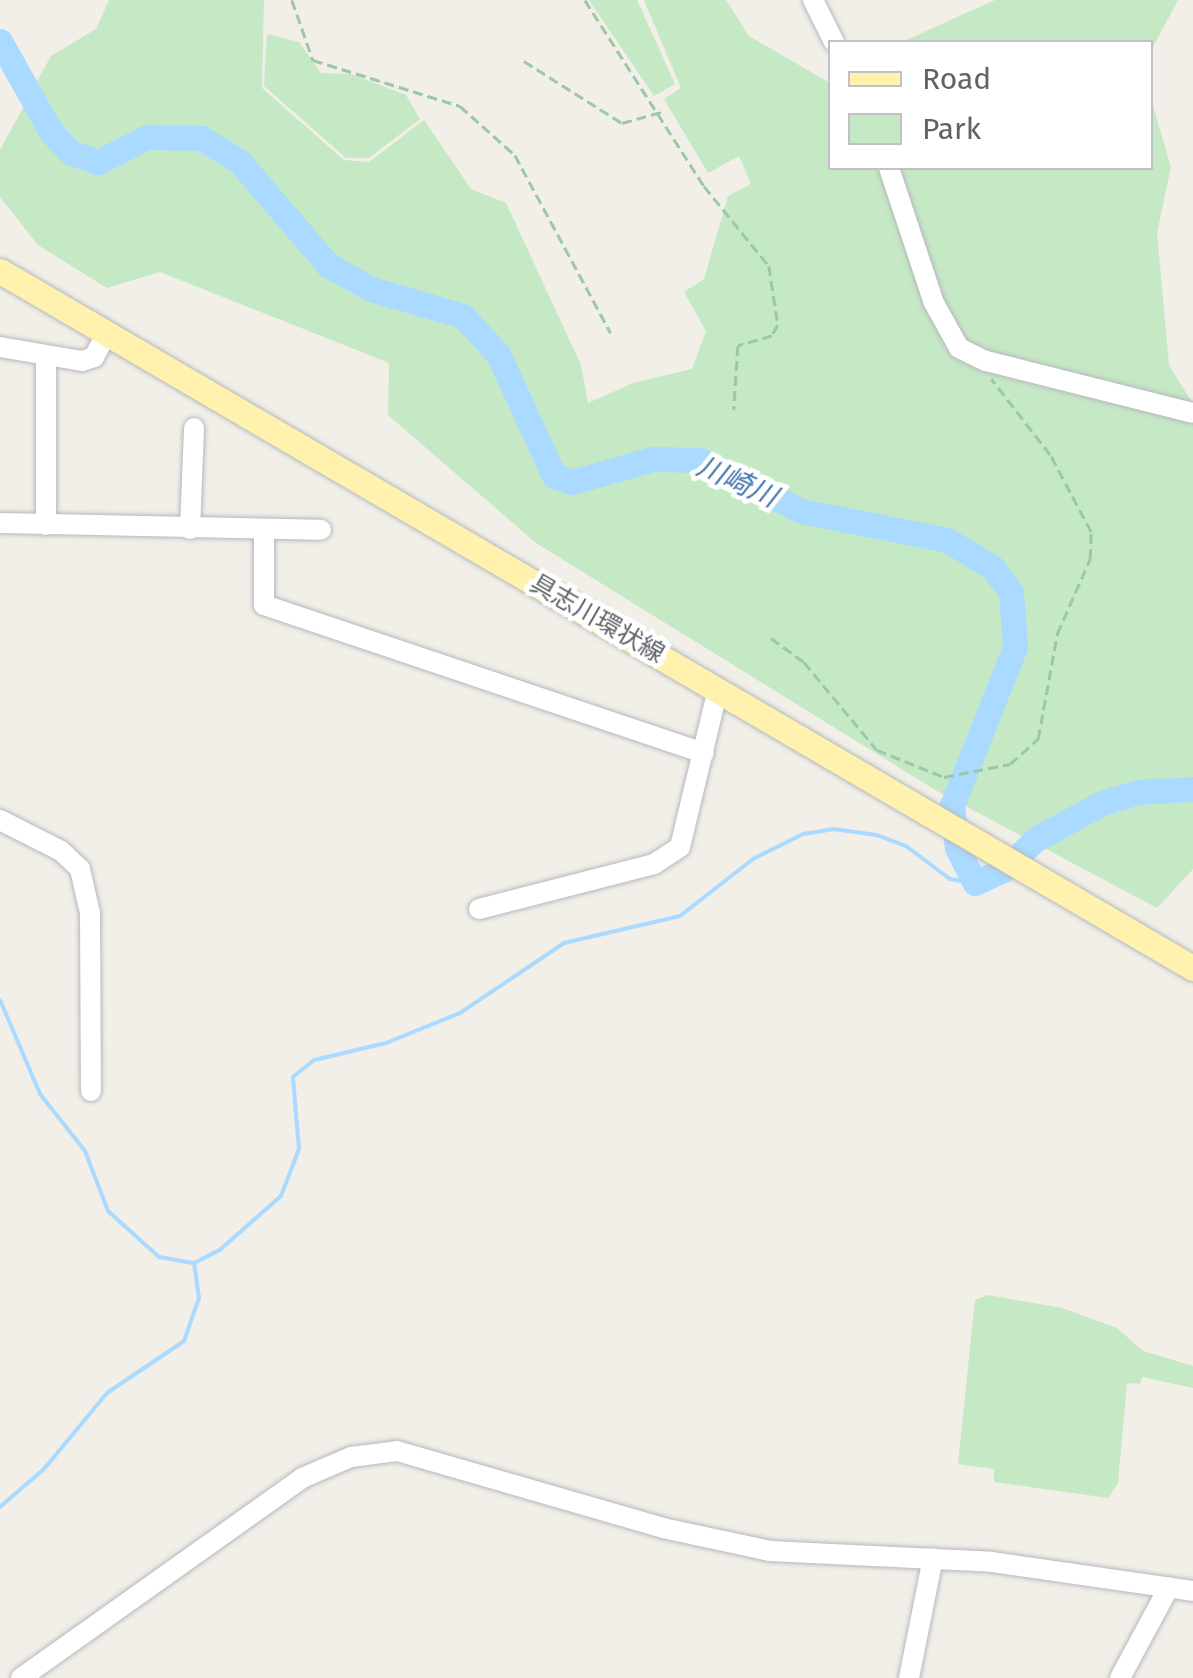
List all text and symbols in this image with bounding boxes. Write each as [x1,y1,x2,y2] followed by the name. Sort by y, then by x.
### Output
[828,40,1153,170] legend
[922,61,991,97] text: Road
[922,111,981,147] text: Park
[692,450,782,514] water label: 川崎川
[525,569,669,669] street label: 具志川環状線

